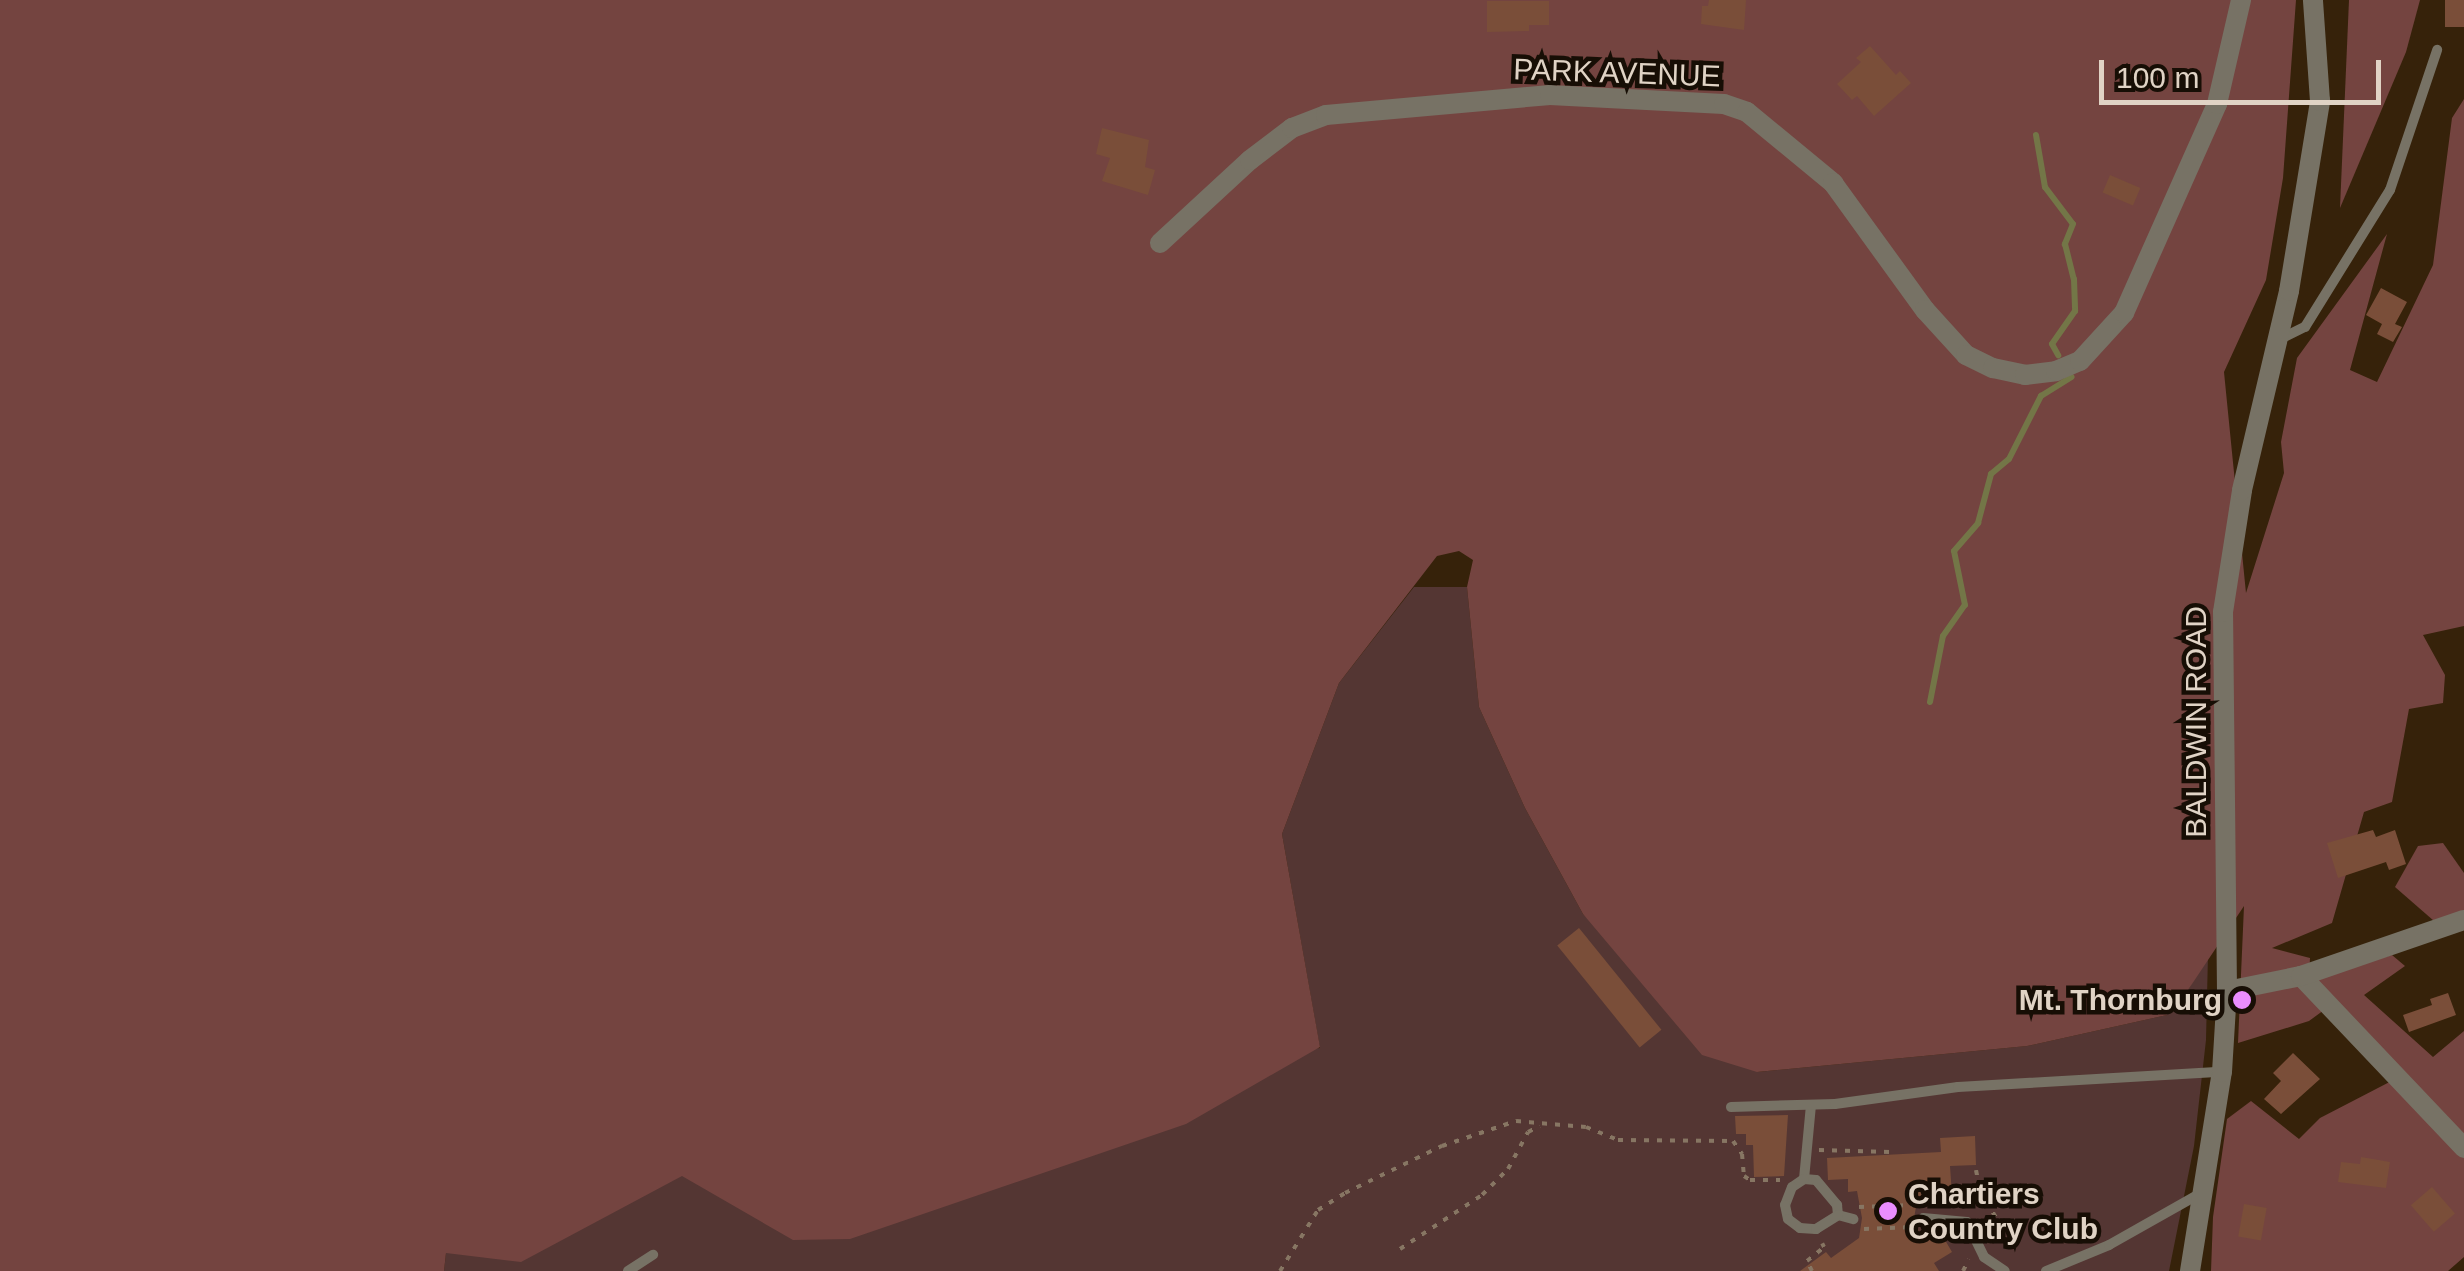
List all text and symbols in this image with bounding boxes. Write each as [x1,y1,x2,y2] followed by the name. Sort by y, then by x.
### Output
[2104,40,2386,102] scale bar
[1512,51,1722,95] street label: PARK AVENUE
[2116,61,2199,94] text: 100 m
[2178,606,2214,838] street label: BALDWIN ROAD
[2019,982,2222,1018] place label: Mt. Thornburg
[2231,989,2253,1011] marker: Mt. Thornburg
[1908,1176,2098,1246] place label: Chartiers Country Club
[1877,1200,1899,1222] marker: Chartiers Country Club

